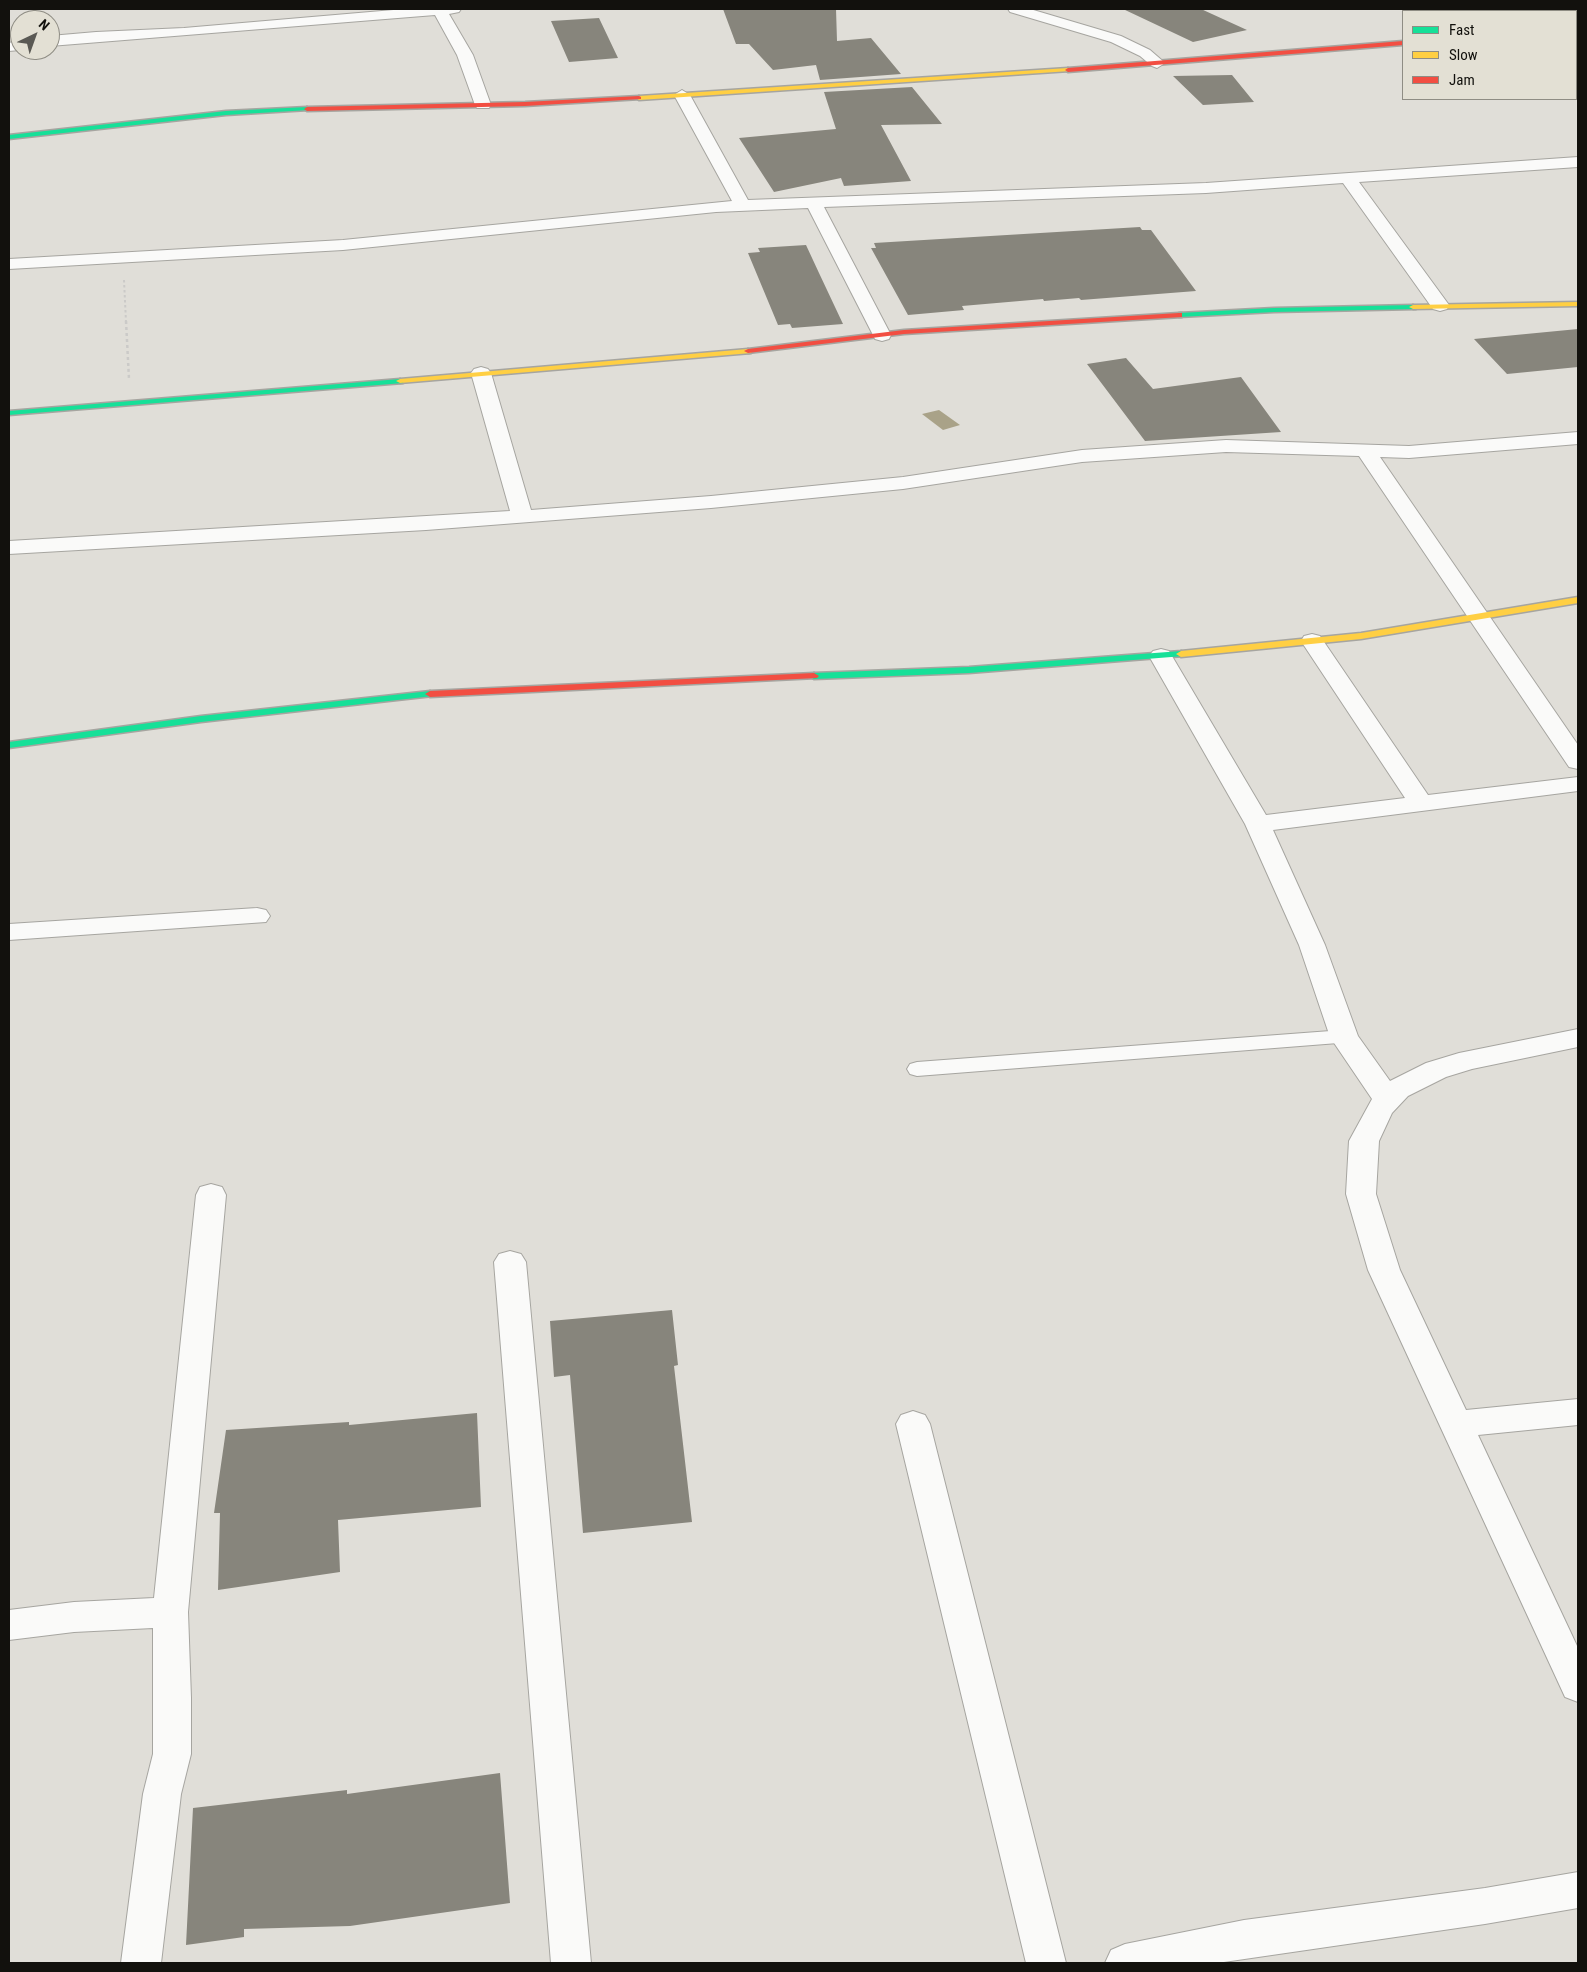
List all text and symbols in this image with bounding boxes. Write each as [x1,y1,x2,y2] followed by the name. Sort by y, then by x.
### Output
[10,10,60,60] north arrow
[1402,10,1577,100] legend
[36,16,53,33] text: N
[1449,21,1474,39] text: Fast
[1449,46,1478,64] text: Slow
[1449,71,1475,89] text: Jam

